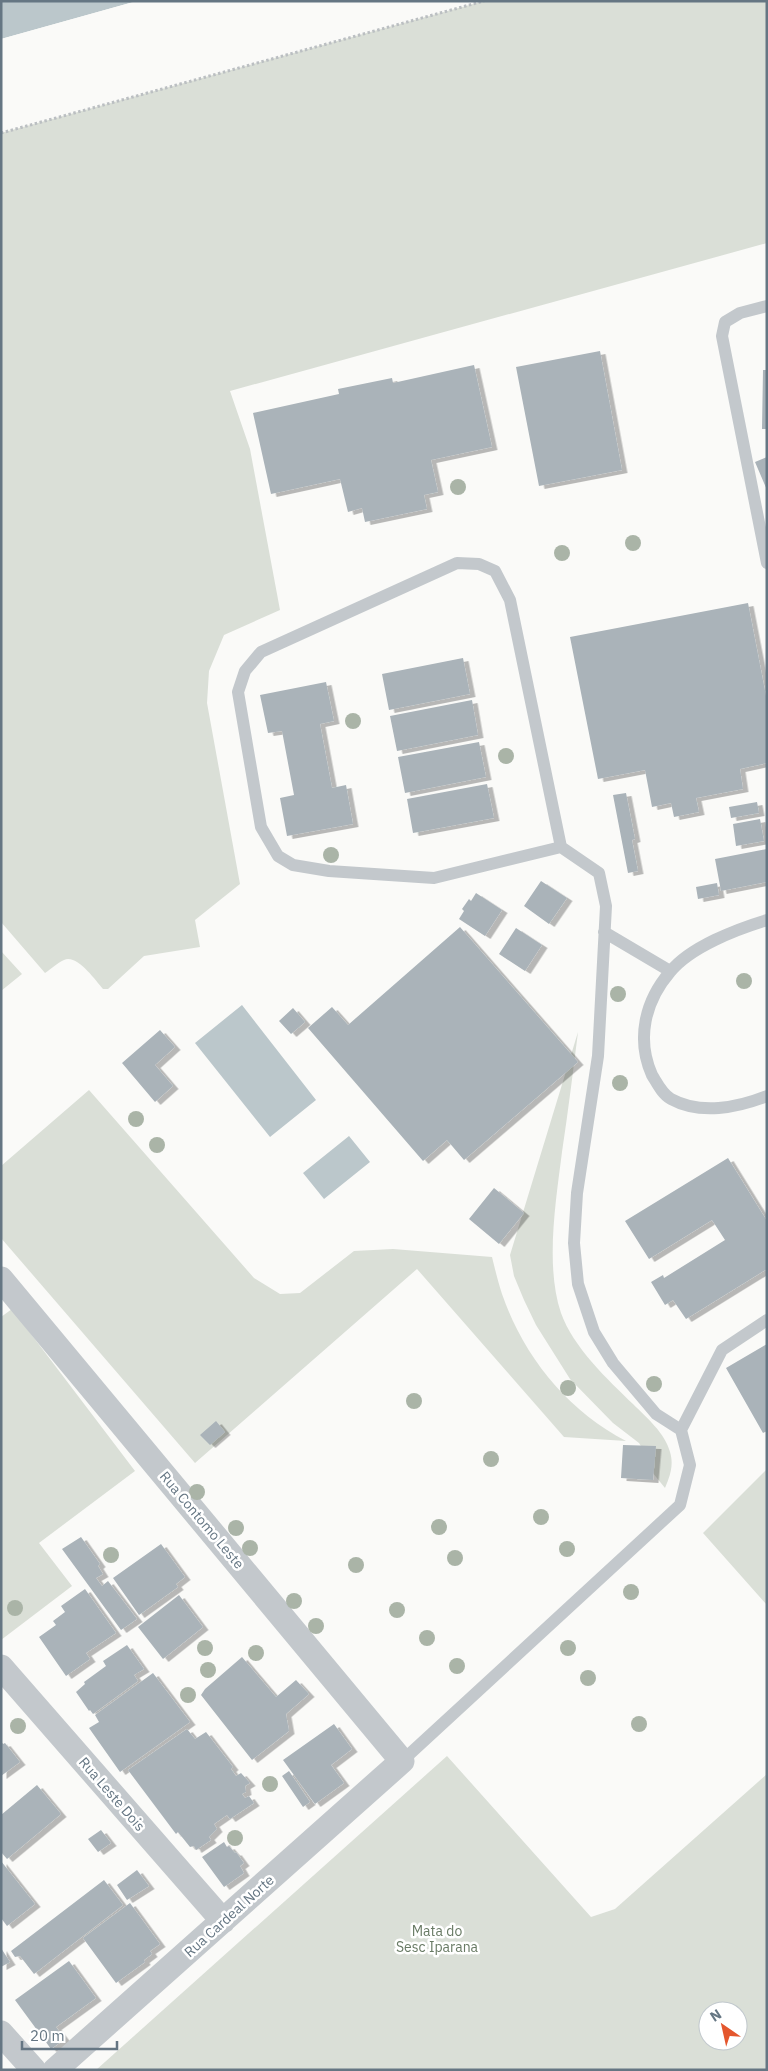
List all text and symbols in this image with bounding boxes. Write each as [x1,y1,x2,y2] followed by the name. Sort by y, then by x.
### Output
[156,1467,248,1573] street label: Rua Contomo Leste
[75,1753,149,1835] street label: Rua Leste Dois
[180,1871,278,1961] street label: Rua Cardeal Norte
[396,1922,479,1956] park label: Mata do Sesc Iparana
[698,2001,748,2051] north arrow
[706,2005,725,2026] text: N
[22,2018,118,2050] scale bar
[30,2026,65,2045] text: 20 m

